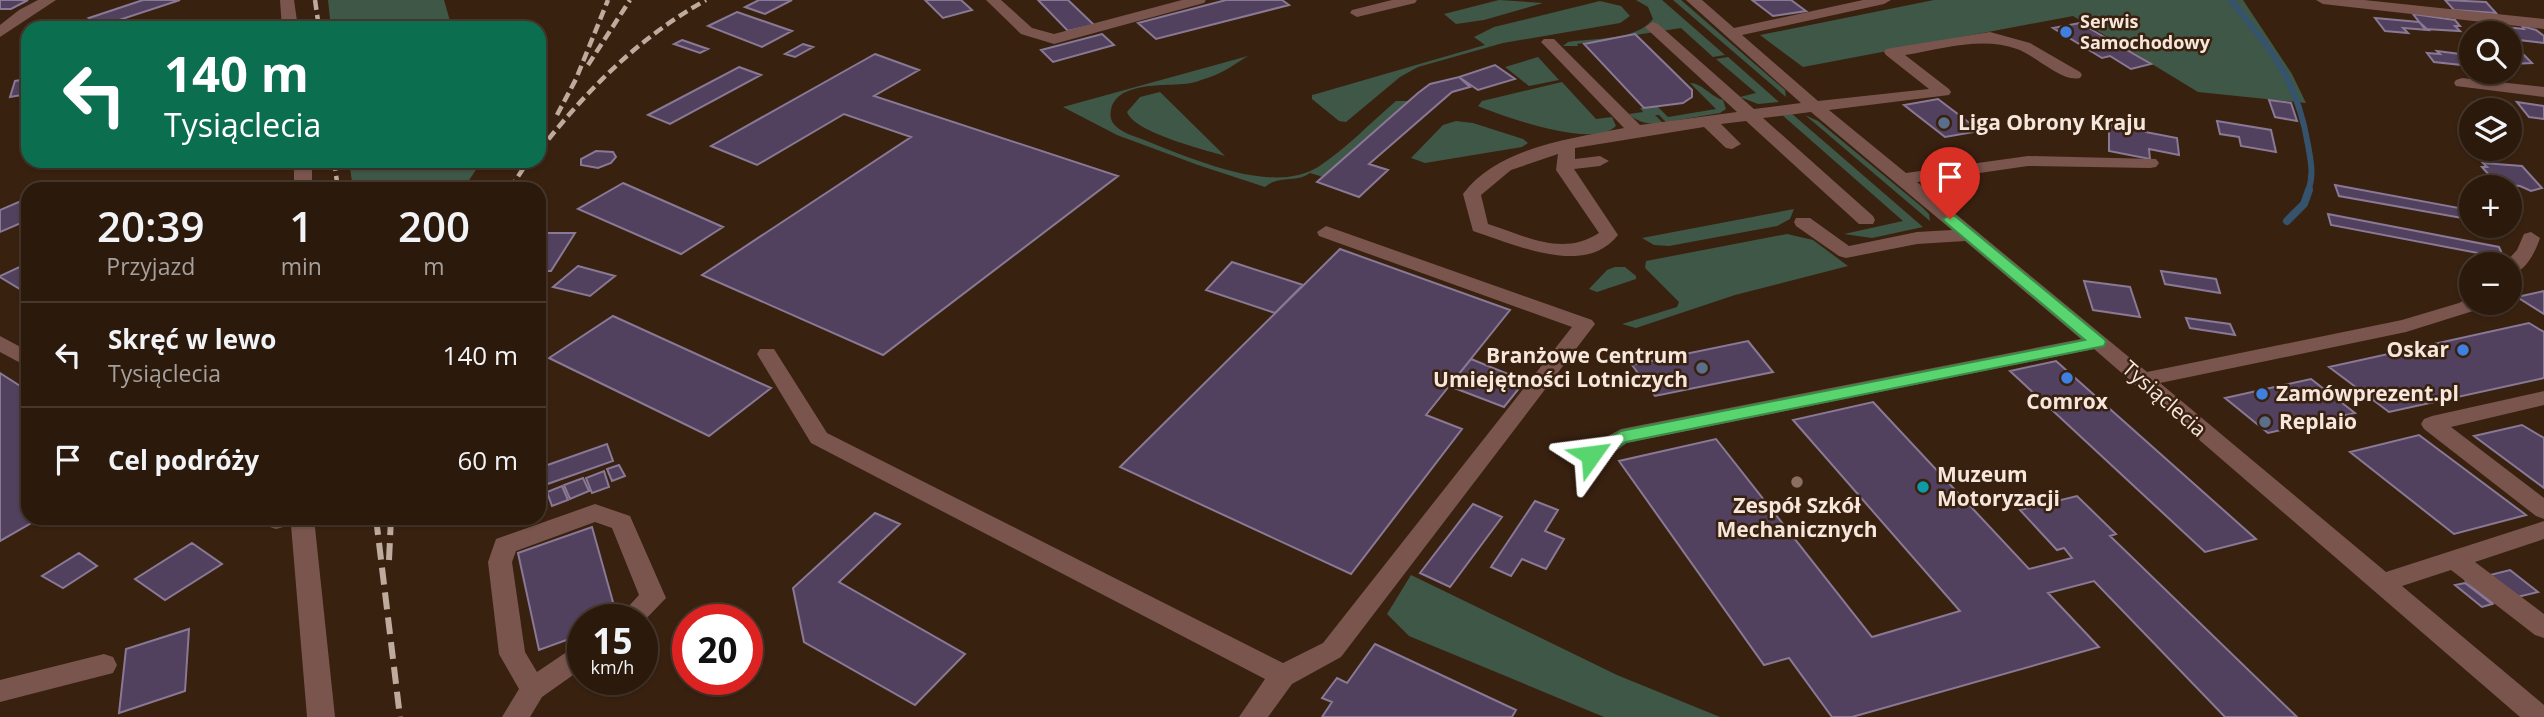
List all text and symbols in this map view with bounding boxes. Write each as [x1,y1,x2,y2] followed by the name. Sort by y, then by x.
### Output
[2080,9,2211,54] place label: Serwis Samochodowy
[2459,21,2522,315] map controls
[2459,21,2522,84] button: search
[2058,24,2074,40] marker: Serwis Samochodowy
[164,40,309,106] text: 140 m
[49,49,140,140] icon: left
[2459,98,2522,161] button: layers
[164,103,321,146] text: Tysiąclecia
[1958,108,2146,136] place label: Liga Obrony Kraju
[1936,115,1952,131] marker: Liga Obrony Kraju
[1920,147,1980,219] pin
[1931,158,1969,196] icon: arrive
[2459,175,2522,238] button: +
[97,197,205,254] text: 20:39
[289,197,313,254] text: 1
[398,197,470,254] text: 200
[106,250,195,282] text: Przyjazd
[281,250,322,282] text: min
[423,250,445,282] text: m
[2459,252,2522,315] button: −
[108,321,276,357] text: Skręć w lewo
[2387,335,2449,363] place label: Oskar
[49,336,87,374] icon: left
[443,337,518,373] text: 140 m
[1433,341,1688,393] place label: Branżowe Centrum Umiejętności Lotniczych
[2455,342,2471,358] marker: Oskar
[2117,354,2213,443] street label: Tysiąclecia
[108,357,221,389] text: Tysiąclecia
[1694,360,1710,376] marker: Branżowe Centrum Umiejętności Lotniczych
[2059,370,2075,386] marker: Comrox
[2276,379,2459,407] place label: Zamówprezent.pl
[2254,386,2270,402] marker: Zamówprezent.pl
[2026,387,2109,415] place label: Comrox
[2279,407,2357,435] place label: Replaio
[2257,414,2273,430] marker: Replaio
[1554,418,1628,492] position arrow
[49,441,87,479] icon: arrive
[108,442,259,478] text: Cel podróży
[457,442,518,478] text: 60 m
[1937,460,2060,512] place label: Muzeum Motoryzacji
[1789,474,1805,490] marker: Zespół Szkół Mechanicznych
[1915,479,1931,495] marker: Muzeum Motoryzacji
[1716,491,1878,543] place label: Zespół Szkół Mechanicznych
[672,604,763,695] speed limit sign: 20
[592,617,633,664] text: 15
[591,655,634,679] text: km/h

